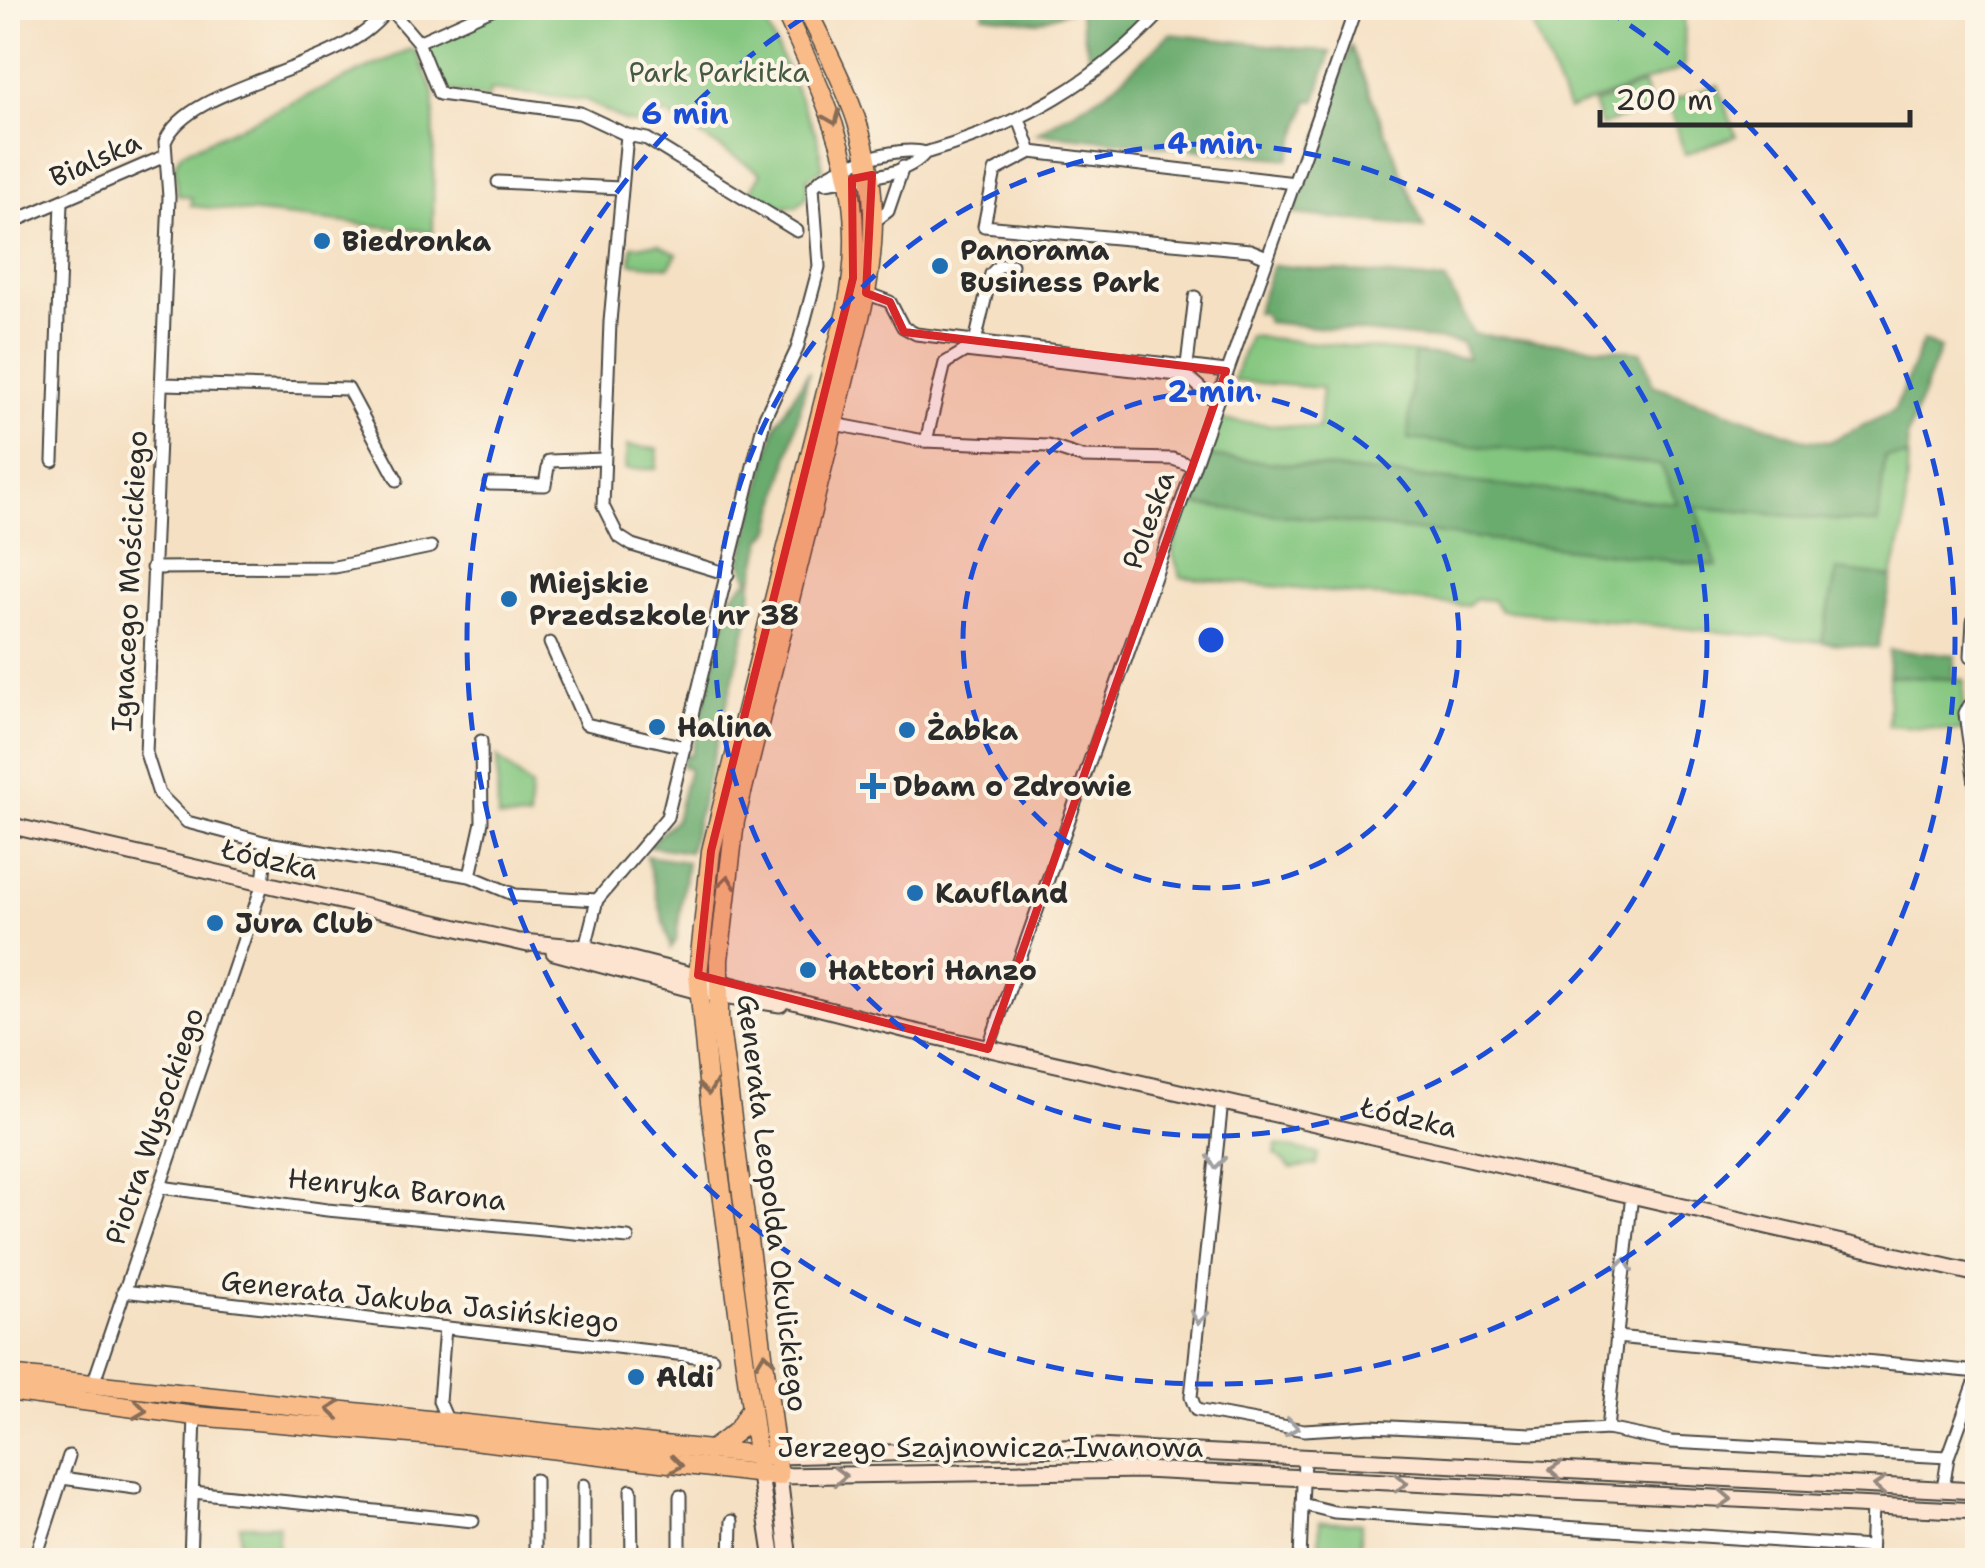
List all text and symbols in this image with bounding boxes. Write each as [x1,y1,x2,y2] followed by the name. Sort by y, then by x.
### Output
[628,53,810,91] park label: Park Parkitka
[1600,65,1910,127] scale bar
[1615,79,1713,120] text: 200 m
[641,93,729,134] text: 6 min
[821,108,841,126] one-way arrow
[43,122,147,196] street label: Bialska
[1167,123,1255,164] text: 4 min
[342,222,491,260] place label: Biedronka
[311,230,333,252] marker: Biedronka
[960,231,1160,301] place label: Panorama Business Park
[929,255,951,277] marker: Panorama Business Park
[1167,371,1255,412] text: 2 min
[102,429,156,733] street label: Ignacego Mościckiego
[1113,466,1183,574] street label: Poleska
[529,564,799,634] place label: Miejskie Przedszkole nr 38
[498,588,520,610] marker: Miejskie Przedszkole nr 38
[1193,622,1229,658] centre of rings
[677,708,772,746] place label: Halina
[927,711,1018,749] place label: Żabka
[646,716,668,738] marker: Halina
[896,719,918,741] marker: Żabka
[893,767,1132,805] place label: Dbam o Zdrowie
[862,775,884,797] marker: Dbam o Zdrowie
[217,829,322,889] street label: Łódzka
[716,874,737,890] one-way arrow
[935,874,1068,912] place label: Kaufland
[904,882,926,904] marker: Kaufland
[235,904,373,942] place label: Jura Club
[204,912,226,934] marker: Jura Club
[828,951,1037,989] place label: Hattori Hanzo
[797,959,819,981] marker: Hattori Hanzo
[729,992,817,1414] street label: Generała Leopolda Okulickiego
[96,1002,212,1250] street label: Piotra Wysockiego
[697,1080,718,1097] one-way arrow
[1356,1087,1461,1147] street label: Łódzka
[1206,1154,1227,1170] one-way arrow
[286,1159,508,1219] street label: Henryka Barona
[1613,1257,1634,1273] one-way arrow
[219,1261,621,1341] street label: Generała Jakuba Jasińskiego
[1189,1309,1210,1325] one-way arrow
[756,1351,777,1368] one-way arrow
[656,1358,714,1396] place label: Aldi
[625,1366,647,1388] marker: Aldi
[133,1399,149,1420] one-way arrow
[326,1400,342,1421] one-way arrow
[1284,1416,1300,1437] one-way arrow
[777,1428,1203,1466] street label: Jerzego Szajnowicza-Iwanowa
[668,1453,684,1474] one-way arrow
[1547,1460,1563,1481] one-way arrow
[832,1466,848,1487] one-way arrow
[1393,1472,1409,1493] one-way arrow
[1872,1476,1888,1497] one-way arrow
[1718,1489,1734,1510] one-way arrow

